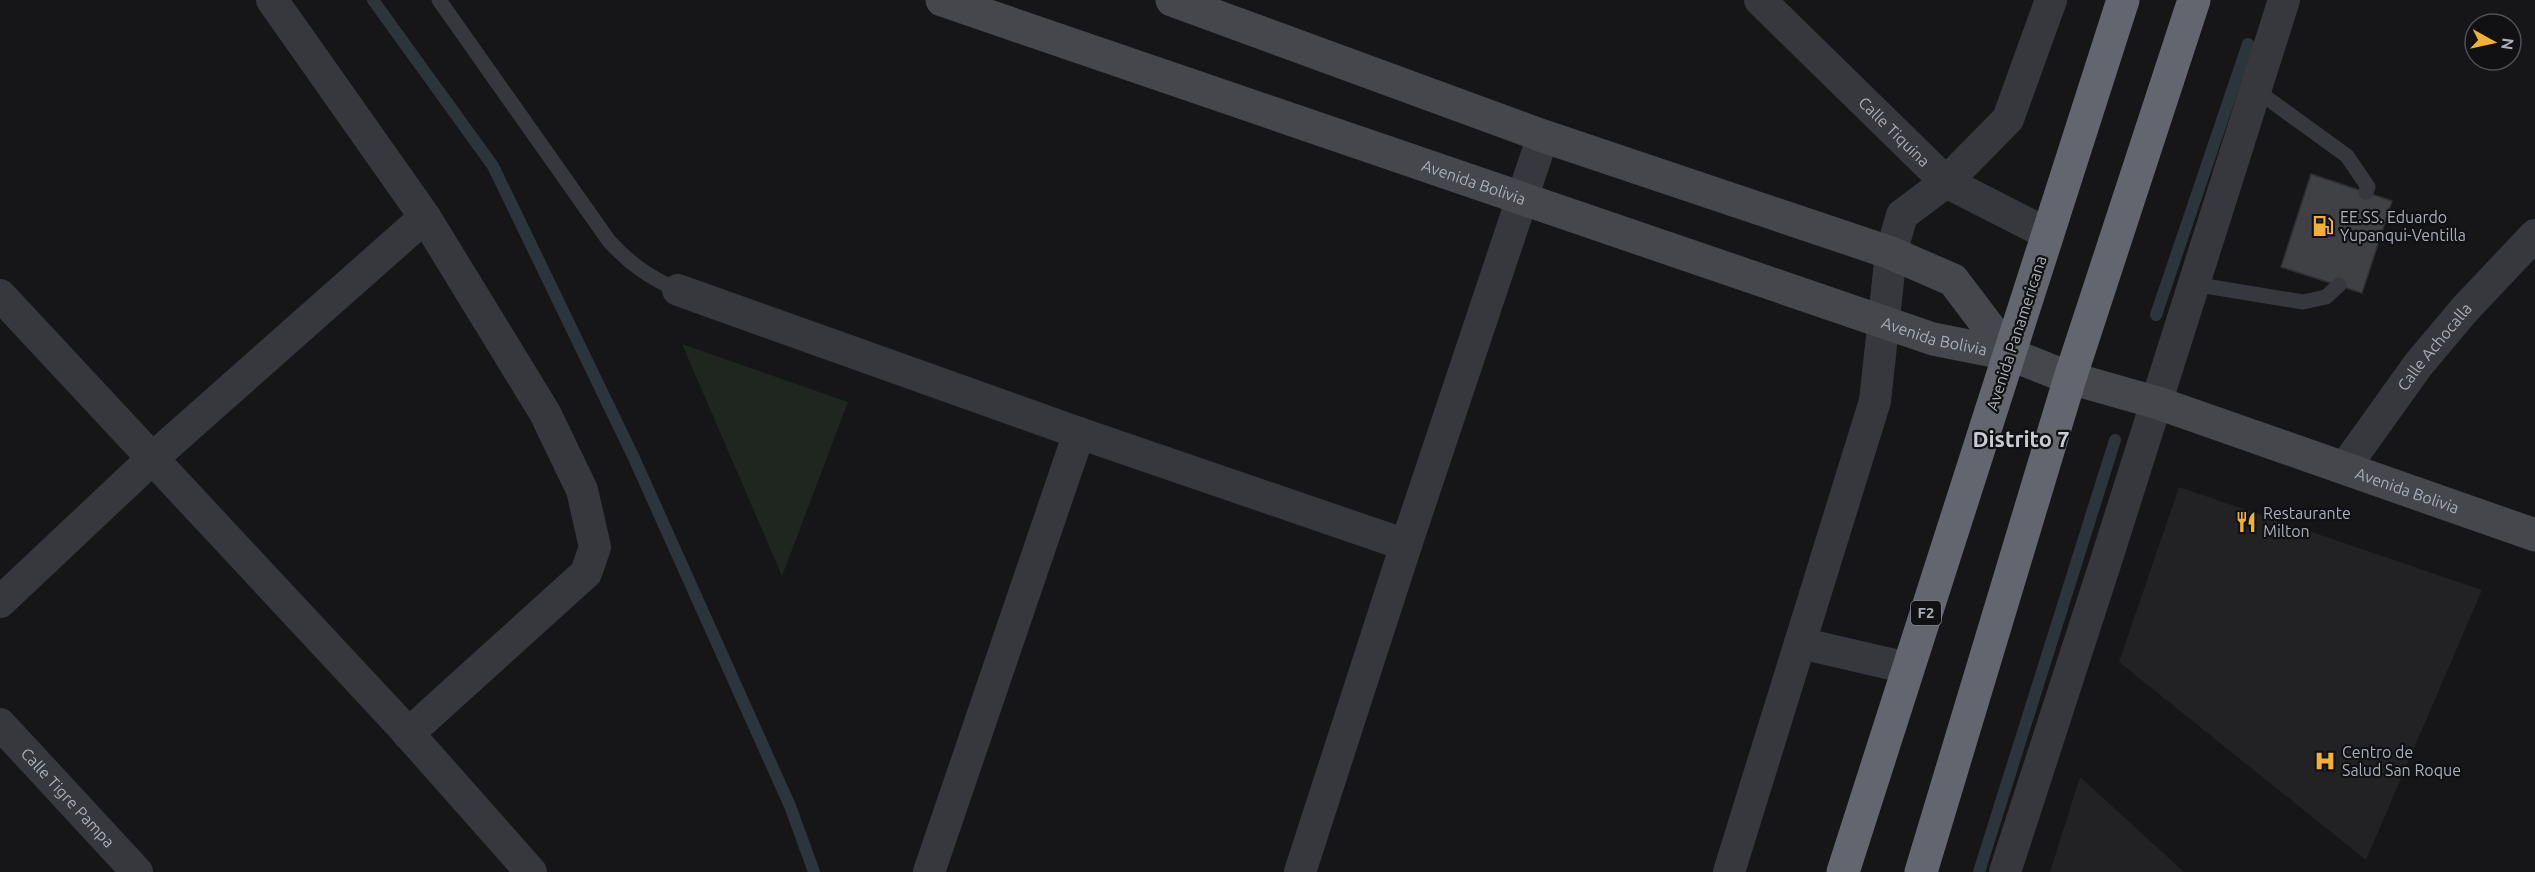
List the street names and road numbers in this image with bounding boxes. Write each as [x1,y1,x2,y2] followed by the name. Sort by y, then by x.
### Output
[1855,93,1934,170] street label: Calle Tiquina
[1419,156,1528,208] street label: Avenida Bolivia
[1982,253,2050,413] street label: Avenida Panamericana
[2394,299,2475,394] street label: Calle Achocalla
[1879,313,1989,358] street label: Avenida Bolivia
[2353,464,2462,517] street label: Avenida Bolivia
[1911,601,1941,625] road number: F2
[18,744,118,851] street label: Calle Tigre Pampa

